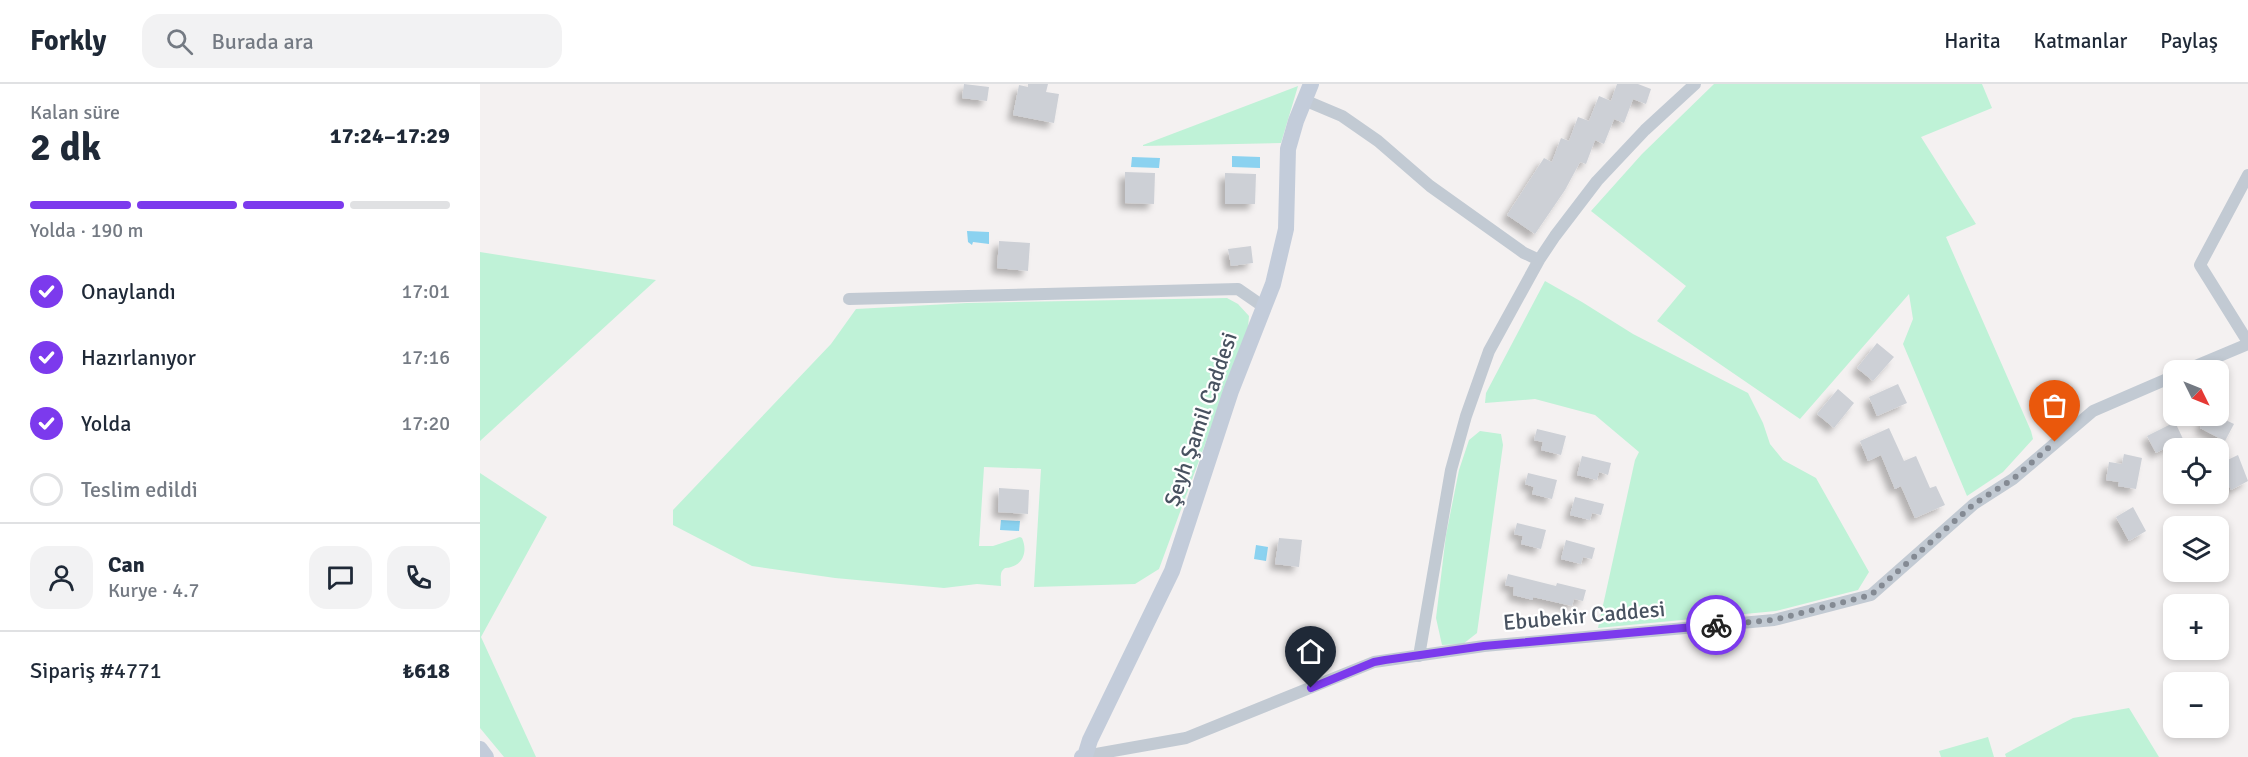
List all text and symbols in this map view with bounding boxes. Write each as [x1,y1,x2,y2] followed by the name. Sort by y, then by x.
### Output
[142,14,562,68] search box
[30,24,106,58] text: Forkly
[163,25,196,58] icon: search
[211,28,314,55] text: Burada ara
[1944,28,2001,54] text: Harita
[2034,28,2127,54] text: Katmanlar
[2160,28,2218,54] text: Paylaş
[30,100,120,125] text: Kalan süre
[330,122,450,149] text: 17:24–17:29
[30,123,101,171] text: 2 dk
[30,218,143,243] text: Yolda · 190 m
[30,275,63,308] icon: check
[81,278,176,305] text: Onaylandı
[401,279,450,304] text: 17:01
[1158,329,1243,510] street label: Şeyh Şamil Caddesi
[30,341,63,374] icon: check
[81,344,196,371] text: Hazırlanıyor
[401,345,450,370] text: 17:16
[2163,360,2229,426] north arrow
[2163,360,2229,738] map controls
[2029,380,2080,442] pin
[2038,389,2071,422] icon: bag
[30,407,63,440] icon: check
[81,410,131,437] text: Yolda
[401,411,450,436] text: 17:20
[2163,438,2229,504] button: locate
[81,476,198,503] text: Teslim edildi
[2163,516,2229,582] button: layers
[30,546,93,609] button: person
[309,546,372,609] button: chat
[387,546,450,609] button: phone
[108,551,145,578] text: Can
[108,578,199,603] text: Kurye · 4.7
[2163,594,2229,660] button: +
[1502,595,1666,636] street label: Ebubekir Caddesi
[1686,595,1746,655] courier
[1700,609,1733,642] icon: bike
[1285,626,1336,688] pin
[1294,635,1327,668] icon: home
[30,657,162,684] text: Sipariş #4771
[402,657,450,684] text: ₺618
[2163,672,2229,738] button: −

